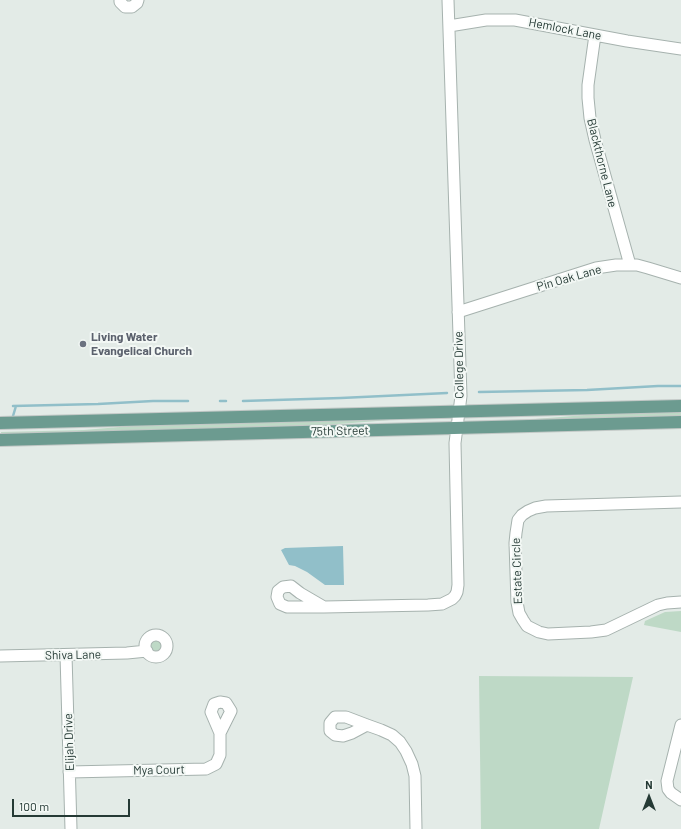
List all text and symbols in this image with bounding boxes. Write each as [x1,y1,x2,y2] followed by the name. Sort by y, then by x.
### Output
[527,15,603,43] street label: Hemlock Lane
[584,117,620,209] street label: Blackthorne Lane
[535,262,603,294] street label: Pin Oak Lane
[91,330,192,358] place label: Living Water Evangelical Church
[451,331,467,399] street label: College Drive
[78,339,88,349] marker: Living Water Evangelical Church
[311,423,369,439] street label: 75th Street
[509,538,525,604] street label: Estate Circle
[45,647,101,663] street label: Shiva Lane
[61,713,77,771] street label: Elijah Drive
[133,762,185,778] street label: Mya Court
[629,777,669,817] north arrow
[645,778,653,791] text: N
[14,791,132,817] scale bar
[19,799,49,813] text: 100 m

